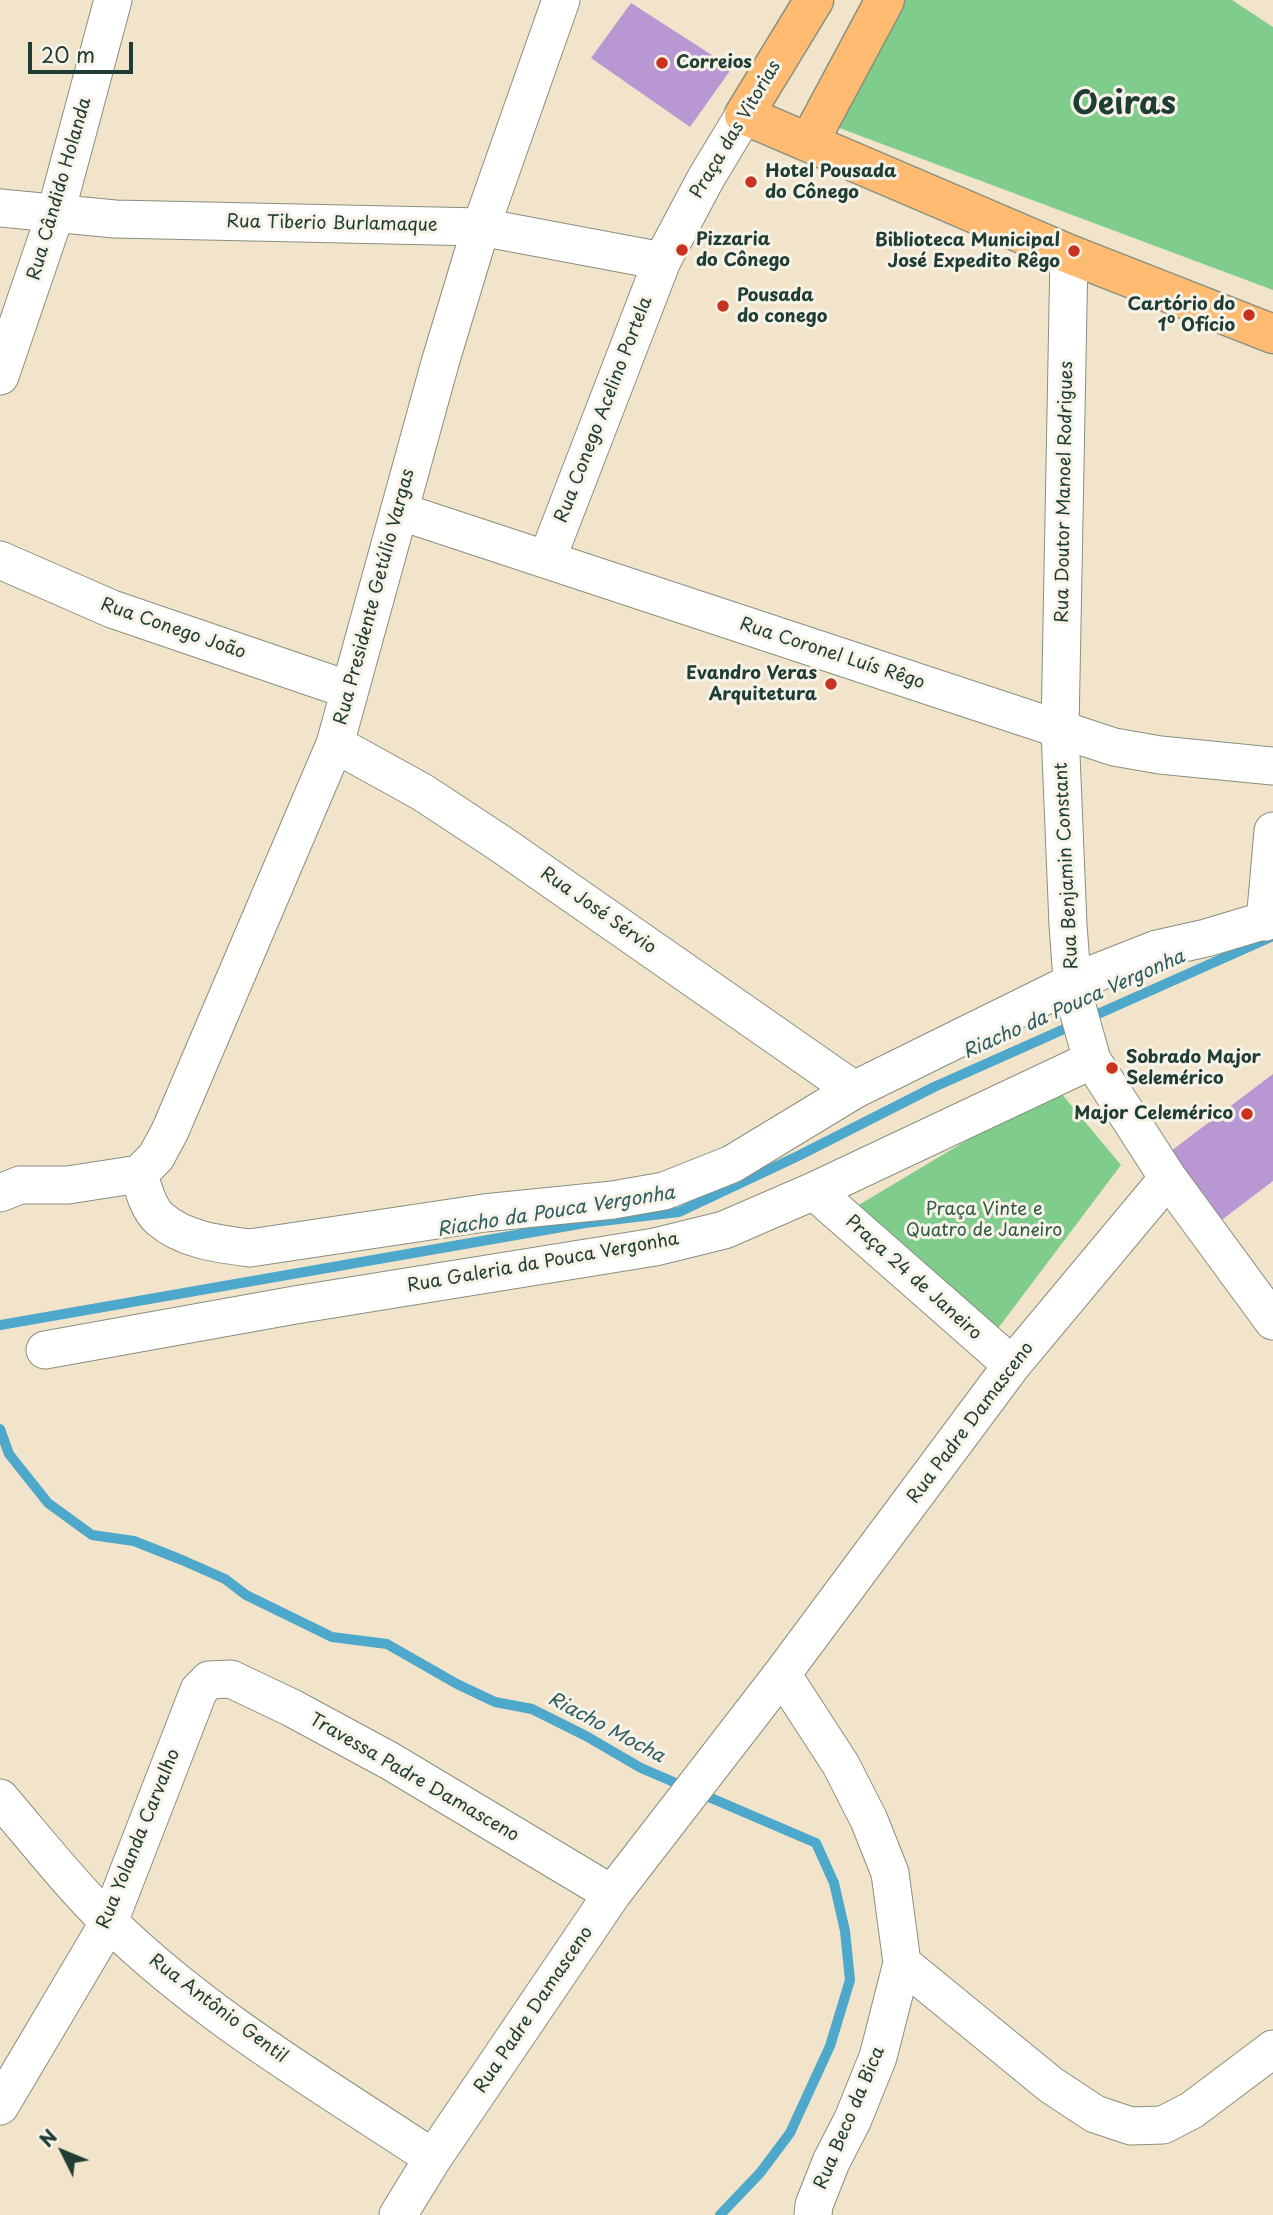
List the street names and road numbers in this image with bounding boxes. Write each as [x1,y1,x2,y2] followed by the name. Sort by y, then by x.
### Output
[686,57,786,203] street label: Praça das Vitorias
[24,95,96,283] street label: Rua Cândido Holanda
[226,211,438,237] street label: Rua Tiberio Burlamaque
[551,294,657,526] street label: Rua Conego Acelino Portela
[1052,361,1078,623] street label: Rua Doutor Manoel Rodrigues
[330,467,420,727] street label: Rua Presidente Getúlio Vargas
[98,594,248,664] street label: Rua Conego João
[737,614,927,694] street label: Rua Coronel Luís Rêgo
[1051,762,1083,970] street label: Rua Benjamin Constant
[536,863,660,959] street label: Rua José Sérvio
[840,1211,986,1345] street label: Praça 24 de Janeiro
[405,1228,681,1298] street label: Rua Galeria da Pouca Vergonha
[903,1338,1039,1508] street label: Rua Padre Damasceno
[305,1709,523,1847] street label: Travessa Padre Damasceno
[93,1746,185,1932] street label: Rua Yolanda Carvalho
[470,1923,598,2097] street label: Rua Padre Damasceno
[145,1950,291,2068] street label: Rua Antônio Gentil
[810,2043,890,2193] street label: Rua Beco da Bica

